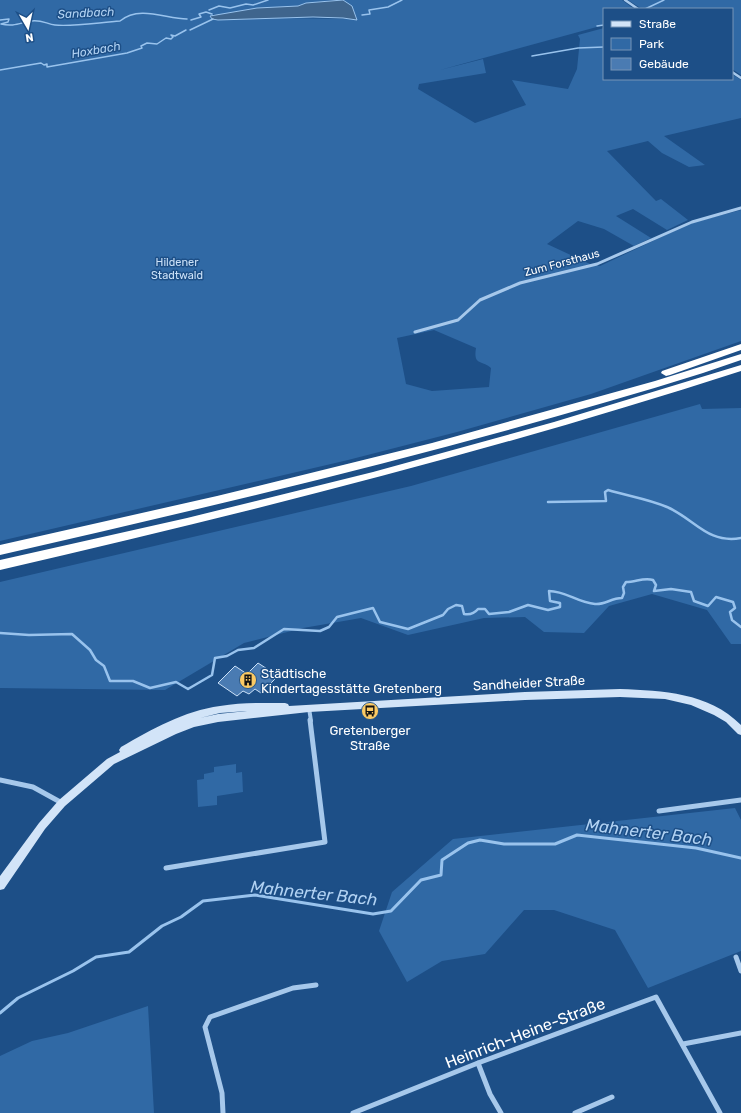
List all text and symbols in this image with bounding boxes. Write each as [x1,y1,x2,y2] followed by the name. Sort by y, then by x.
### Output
[57,5,115,21] water label: Sandbach
[8,8,48,48] north arrow
[603,8,733,80] legend
[639,17,676,31] text: Straße
[24,30,34,44] text: N
[639,37,665,51] text: Park
[70,39,122,61] water label: Hoxbach
[639,57,689,71] text: Gebäude
[523,247,601,279] street label: Zum Forsthaus
[151,256,203,282] park label: Hildener Stadtwald
[261,666,442,697] place label: Städtische Kindertagesstätte Gretenberg
[238,670,258,690] building icon: Städtische Kindertagesstätte Gretenberg
[473,673,585,693] street label: Sandheider Straße
[360,701,380,721] bus stop icon: Gretenberger Straße
[330,723,411,753] place label: Gretenberger Straße
[584,814,714,850] water label: Mahnerter Bach
[249,876,379,910] water label: Mahnerter Bach
[442,994,608,1072] street label: Heinrich-Heine-Straße

